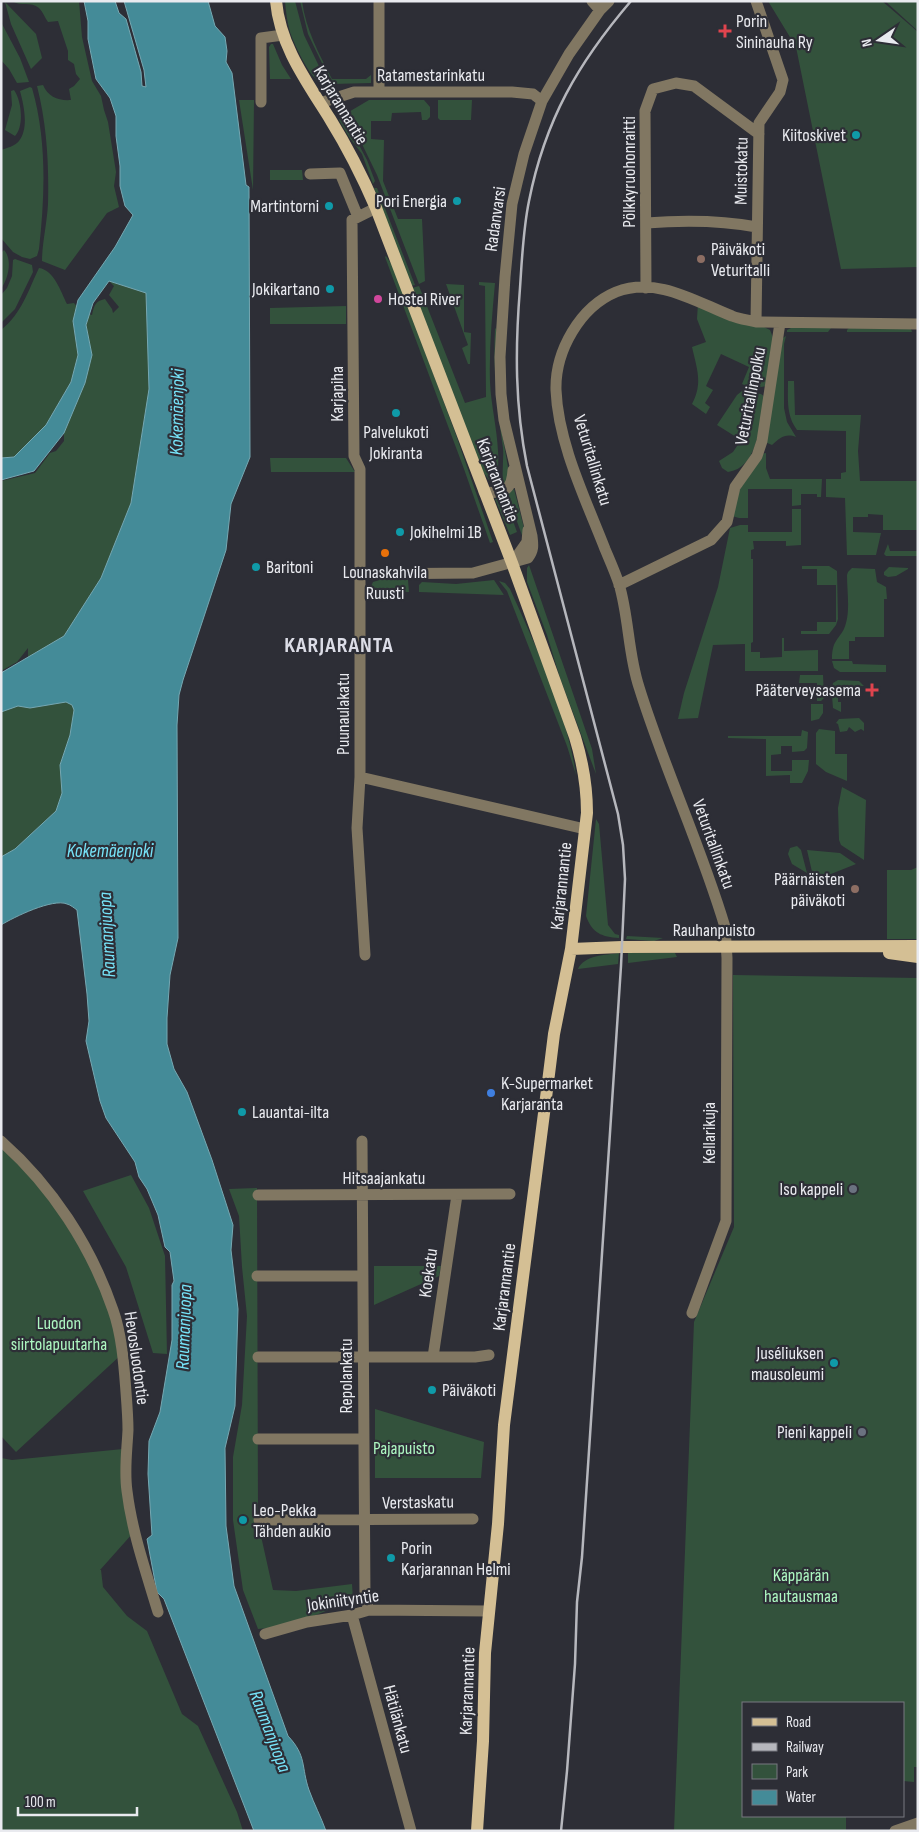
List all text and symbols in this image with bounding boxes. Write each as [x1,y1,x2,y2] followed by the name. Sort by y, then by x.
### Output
[736,11,813,53] place label: Porin Sininauha Ry
[854,15,904,65] north arrow
[718,24,732,38] marker: Porin Sininauha Ry
[858,37,876,48] text: N
[309,62,372,149] street label: Karjarannantie
[377,65,485,86] street label: Ratamestarinkatu
[619,116,640,228] street label: Pölkkyruohonraitti
[782,125,847,146] place label: Kiitoskivet
[850,129,862,141] marker: Kiitoskivet
[730,137,753,205] street label: Muistokatu
[481,185,510,253] street label: Radanvarsi
[376,191,447,212] place label: Pori Energia
[451,195,463,207] marker: Pori Energia
[250,196,319,217] place label: Martintorni
[323,200,335,212] marker: Martintorni
[711,239,770,281] place label: Päiväkoti Veturitalli
[695,253,707,265] marker: Päiväkoti Veturitalli
[251,279,320,300] place label: Jokikartano
[324,283,336,295] marker: Jokikartano
[388,289,461,310] place label: Hostel River
[372,293,384,305] marker: Hostel River
[731,345,770,447] street label: Veturitallinpolku
[327,366,348,422] street label: Karjapiha
[165,368,190,456] water label: Kokemäenjoki
[390,407,402,419] marker: Palvelukoti Jokiranta
[569,412,616,508] street label: Veturitallinkatu
[363,422,429,464] place label: Palvelukoti Jokiranta
[472,435,523,525] street label: Karjarannantie
[409,522,482,543] place label: Jokihelmi 1B
[394,526,406,538] marker: Jokihelmi 1B
[379,547,391,559] marker: Lounaskahvila Ruusti
[266,557,313,578] place label: Baritoni
[250,561,262,573] marker: Baritoni
[343,562,427,604] place label: Lounaskahvila Ruusti
[284,632,394,659] district label: KARJARANTA
[333,673,354,755] street label: Puunaulakatu
[756,680,861,701] place label: Pääterveysasema
[865,683,879,697] marker: Pääterveysasema
[688,797,739,892] street label: Veturitallinkatu
[67,840,154,863] water label: Kokemäenjoki
[546,841,577,931] street label: Karjarannantie
[774,869,845,911] place label: Päärnäisten päiväkoti
[849,883,861,895] marker: Päärnäisten päiväkoti
[94,891,121,978] water label: Raumanjuopa
[673,920,755,941] street label: Rauhanpuisto
[501,1073,593,1115] place label: K-Supermarket Karjaranta
[485,1087,497,1099] marker: K-Supermarket Karjaranta
[252,1102,329,1123] place label: Lauantai-ilta
[699,1102,720,1164] street label: Kellarikuja
[236,1106,248,1118] marker: Lauantai-ilta
[343,1168,425,1189] street label: Hitsaajankatu
[780,1179,843,1200] place label: Iso kappeli
[847,1183,859,1195] marker: Iso kappeli
[489,1242,520,1332] street label: Karjarannantie
[415,1247,442,1299] street label: Koekatu
[172,1284,197,1370] water label: Raumanjuopa
[120,1310,153,1406] street label: Hevosluodontie
[11,1313,107,1355] park label: Luodon siirtolapuutarha
[336,1338,357,1414] street label: Repolankatu
[751,1343,824,1385] place label: Juséliuksen mausoleumi
[828,1357,840,1369] marker: Juséliuksen mausoleumi
[442,1380,496,1401] place label: Päiväkoti
[426,1384,438,1396] marker: Päiväkoti
[777,1422,852,1443] place label: Pieni kappeli
[856,1426,868,1438] marker: Pieni kappeli
[373,1438,435,1459] park label: Pajapuisto
[382,1491,454,1514] street label: Verstaskatu
[253,1500,331,1542] place label: Leo-Pekka Tähden aukio
[237,1514,249,1526] marker: Leo-Pekka Tähden aukio
[401,1538,511,1580] place label: Porin Karjarannan Helmi
[385,1552,397,1564] marker: Porin Karjarannan Helmi
[764,1565,838,1607] park label: Käppärän hautausmaa
[305,1585,380,1616] street label: Jokiniityntie
[455,1647,480,1736] street label: Karjarannantie
[378,1683,417,1756] street label: Hätilänkatu
[244,1687,296,1776] water label: Raumanjuopa
[742,1702,904,1817] legend
[786,1713,811,1732] text: Road
[786,1738,824,1757] text: Railway
[786,1763,808,1782] text: Park
[18,1784,136,1816] scale bar
[786,1788,817,1807] text: Water
[25,1793,56,1812] text: 100 m

